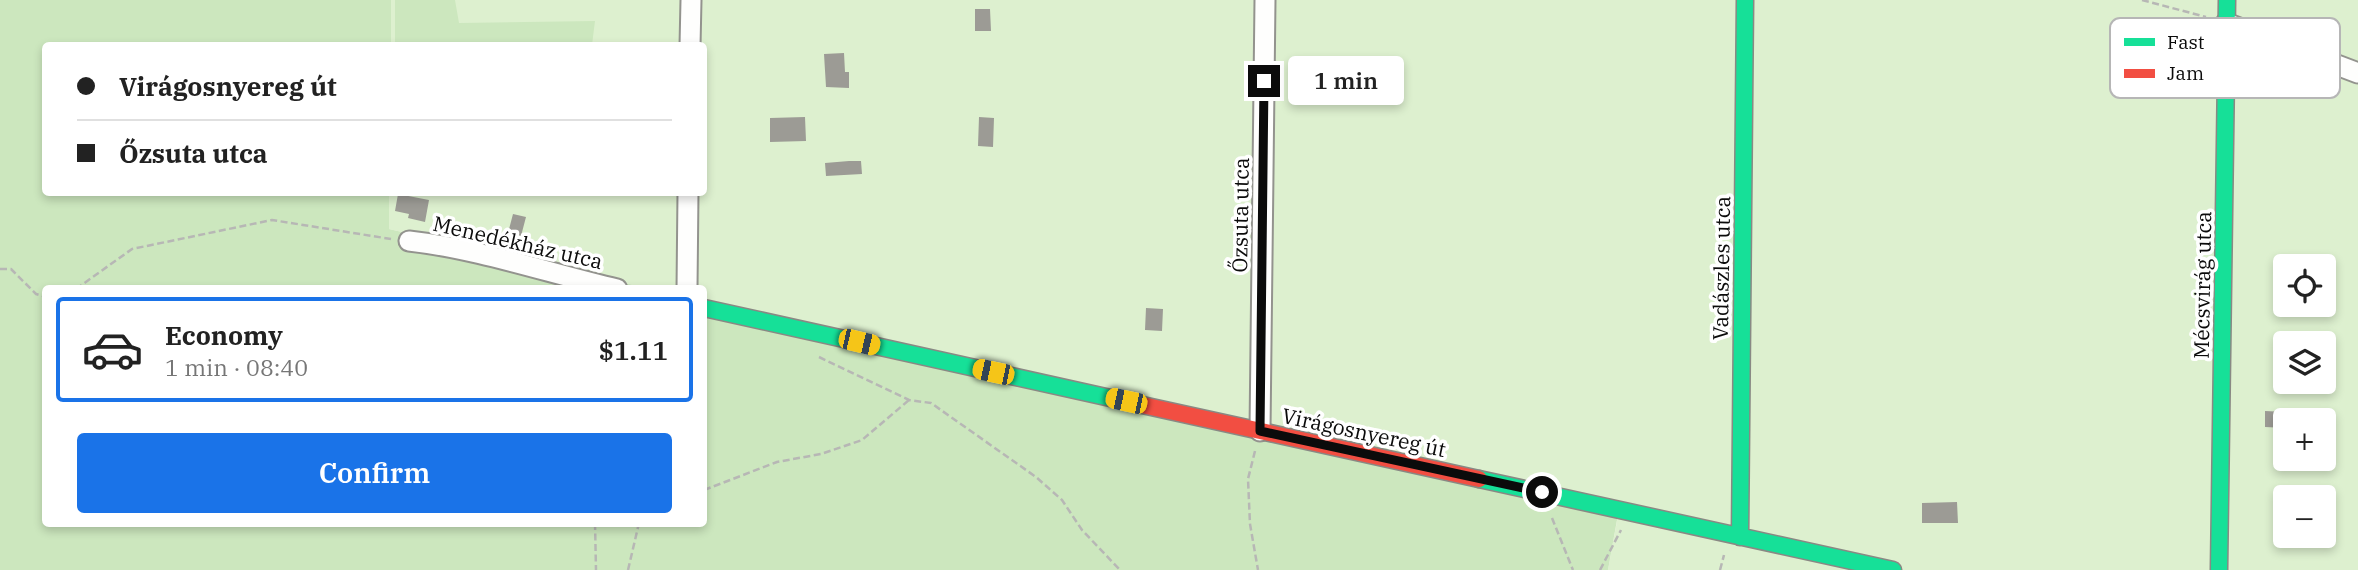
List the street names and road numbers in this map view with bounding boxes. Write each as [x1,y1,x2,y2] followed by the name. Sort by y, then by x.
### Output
[1225,157,1255,273] street label: Őzsuta utca
[1706,196,1736,340] street label: Vadászles utca
[430,209,606,275] street label: Menedékház utca
[2187,211,2217,359] street label: Mécsvirág utca
[1279,401,1449,463] street label: Virágosnyereg út

